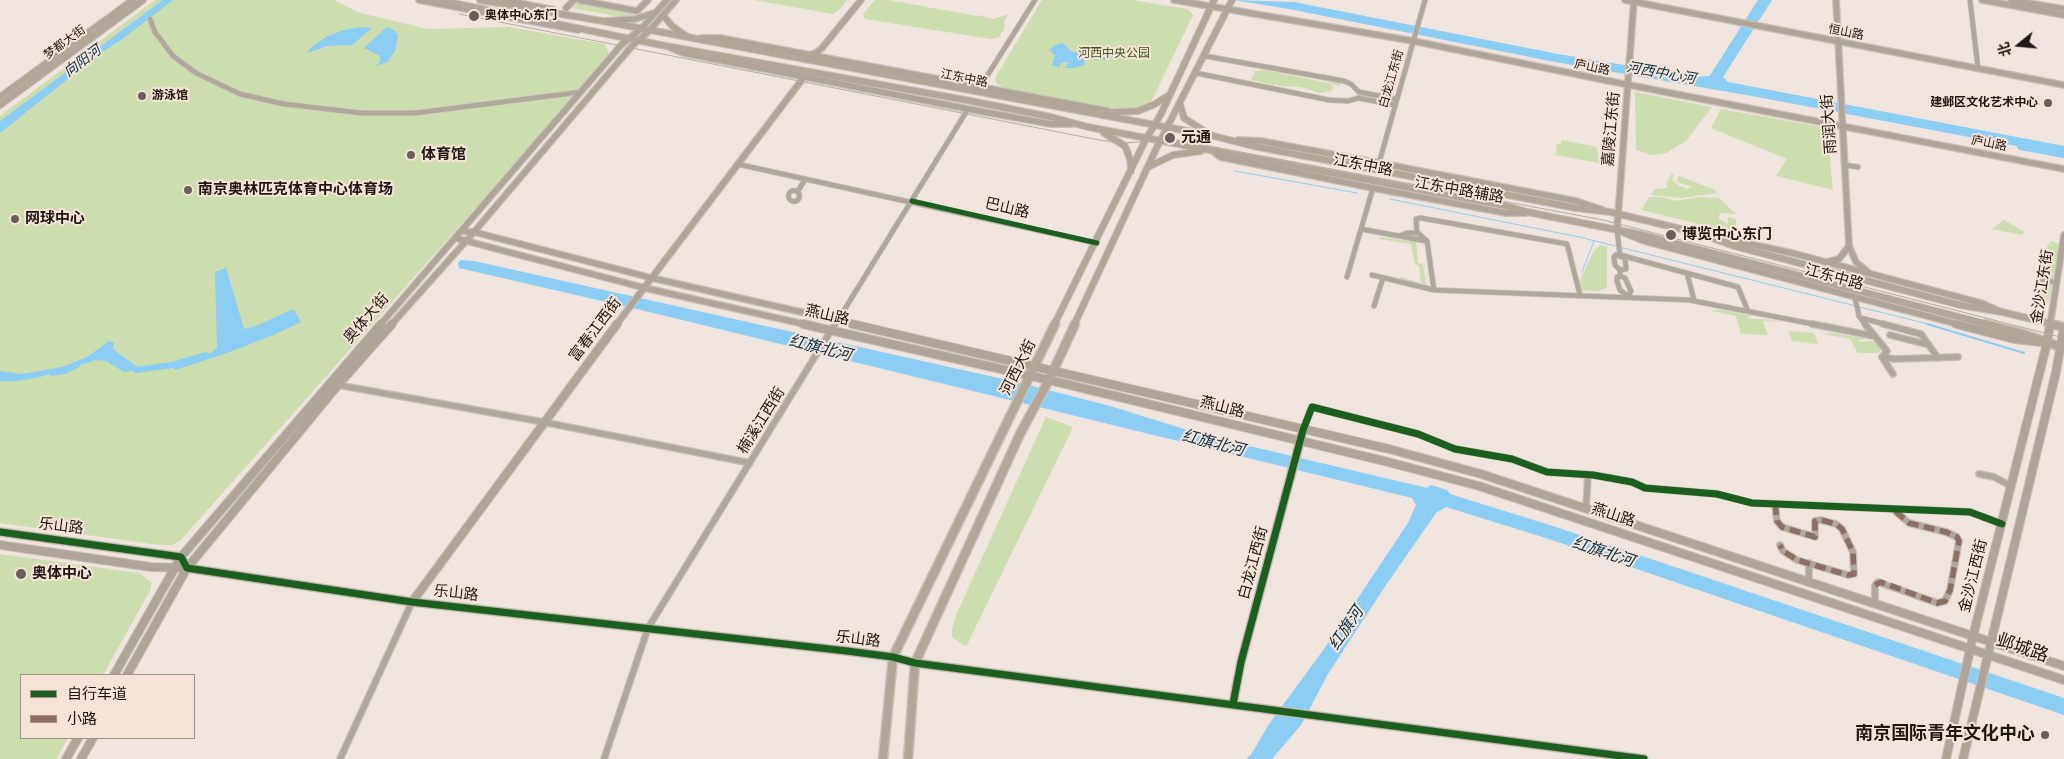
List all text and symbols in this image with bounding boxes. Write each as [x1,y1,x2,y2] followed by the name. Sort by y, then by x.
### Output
[467,9,481,23] marker: 奥体中心东门
[485,9,557,23] place label: 奥体中心东门
[1994,20,2044,70] north arrow
[1827,22,1865,44] street label: 恒山路
[41,23,89,63] street label: 梦都大街
[1992,40,2016,59] text: 北
[61,43,105,81] water label: 向阳河
[1078,47,1150,61] park label: 河西中央公园
[1377,48,1407,110] street label: 白龙江东街
[1573,57,1611,79] street label: 庐山路
[1625,60,1697,88] water label: 河西中心河
[939,67,989,91] street label: 江东中路
[152,89,188,103] place label: 游泳馆
[136,90,148,102] marker: 游泳馆
[1600,91,1624,167] street label: 嘉陵江东街
[1819,93,1841,155] street label: 雨润大街
[1930,96,2038,110] place label: 建邺区文化艺术中心
[2042,97,2054,109] marker: 建邺区文化艺术中心
[1181,129,1211,147] place label: 元通
[1163,131,1177,145] marker: 元通
[1970,133,2008,155] street label: 庐山路
[421,146,466,164] place label: 体育馆
[405,149,417,161] marker: 体育馆
[1332,151,1394,181] street label: 江东中路
[1413,174,1505,208] street label: 江东中路辅路
[198,181,393,199] place label: 南京奥林匹克体育中心体育场
[182,184,194,196] marker: 南京奥林匹克体育中心体育场
[983,195,1031,223] street label: 巴山路
[25,210,85,228] place label: 网球中心
[9,213,21,225] marker: 网球中心
[1682,226,1772,244] place label: 博览中心东门
[1664,228,1678,242] marker: 博览中心东门
[2028,249,2058,325] street label: 金沙江东街
[1803,262,1865,294] street label: 江东中路
[341,290,393,348] street label: 奥体大街
[566,295,626,365] street label: 富春江西街
[803,302,851,330] street label: 燕山路
[787,332,853,366] water label: 红旗北河
[997,337,1041,399] street label: 河西大街
[734,384,790,458] street label: 楠溪江西街
[1198,394,1246,422] street label: 燕山路
[1180,427,1246,461] water label: 红旗北河
[1589,500,1637,532] street label: 燕山路
[38,515,84,539] street label: 乐山路
[1236,524,1272,602] street label: 白龙江西街
[1570,534,1636,572] water label: 红旗北河
[1956,537,1992,615] street label: 金沙江西街
[32,565,92,583] place label: 奥体中心
[14,567,28,581] marker: 奥体中心
[433,583,479,605] street label: 乐山路
[1326,604,1368,654] water label: 红旗河
[835,628,881,652] street label: 乐山路
[1993,630,2051,668] street label: 邺城路
[20,674,195,739] legend
[67,682,127,705] text: 自行车道
[67,707,97,730] text: 小路
[1855,724,2035,746] place label: 南京国际青年文化中心
[2039,729,2051,741] marker: 南京国际青年文化中心

